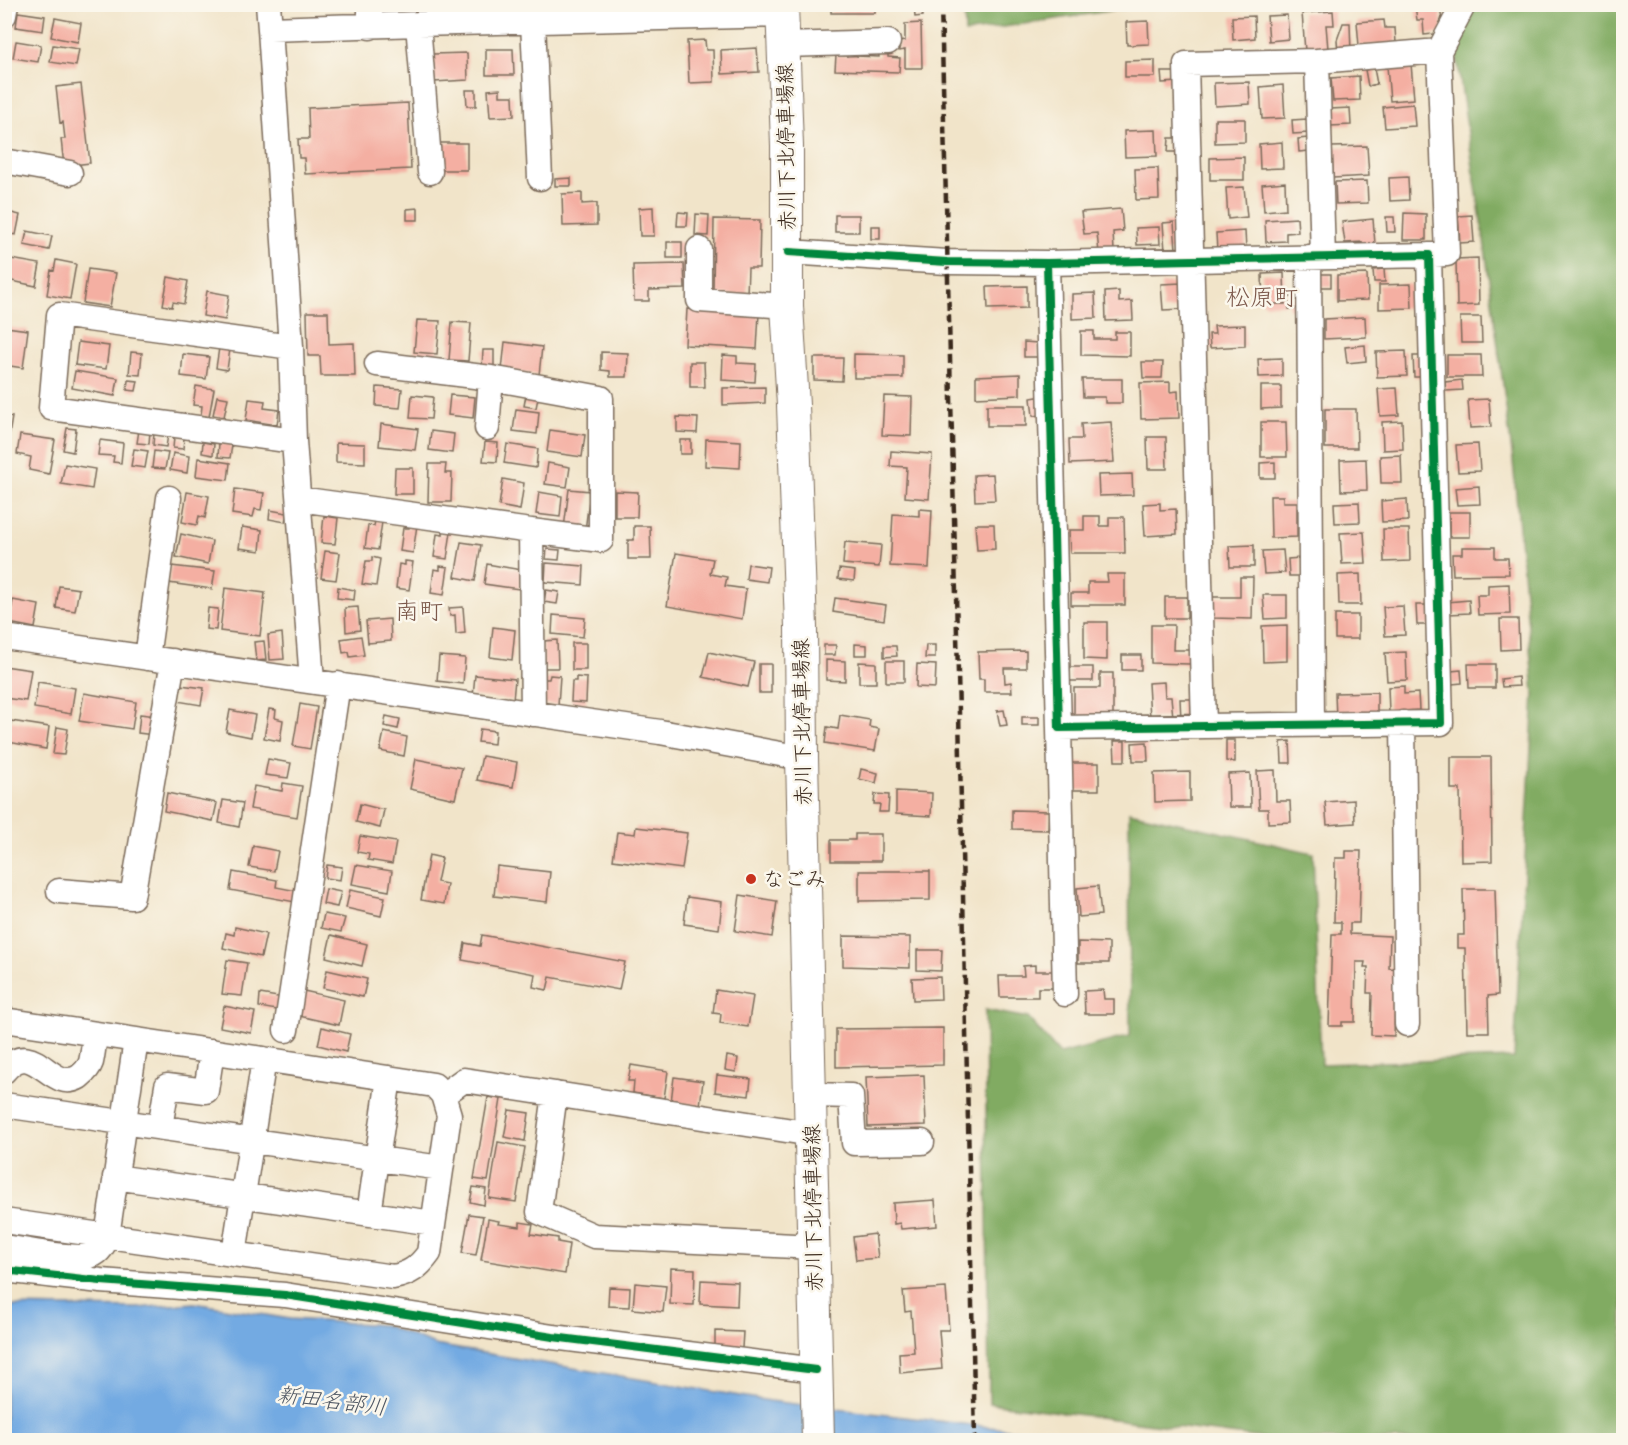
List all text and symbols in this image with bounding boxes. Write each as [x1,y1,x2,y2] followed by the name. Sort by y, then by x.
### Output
[773,63,800,231] street label: 赤川下北停車場線
[1226,283,1298,312] district label: 松原町
[395,597,443,626] district label: 南町
[789,638,816,806] street label: 赤川下北停車場線
[763,867,826,892] place label: なごみ
[744,872,758,886] marker: なごみ
[800,1124,827,1292] street label: 赤川下北停車場線
[276,1381,388,1422] water label: 新田名部川

